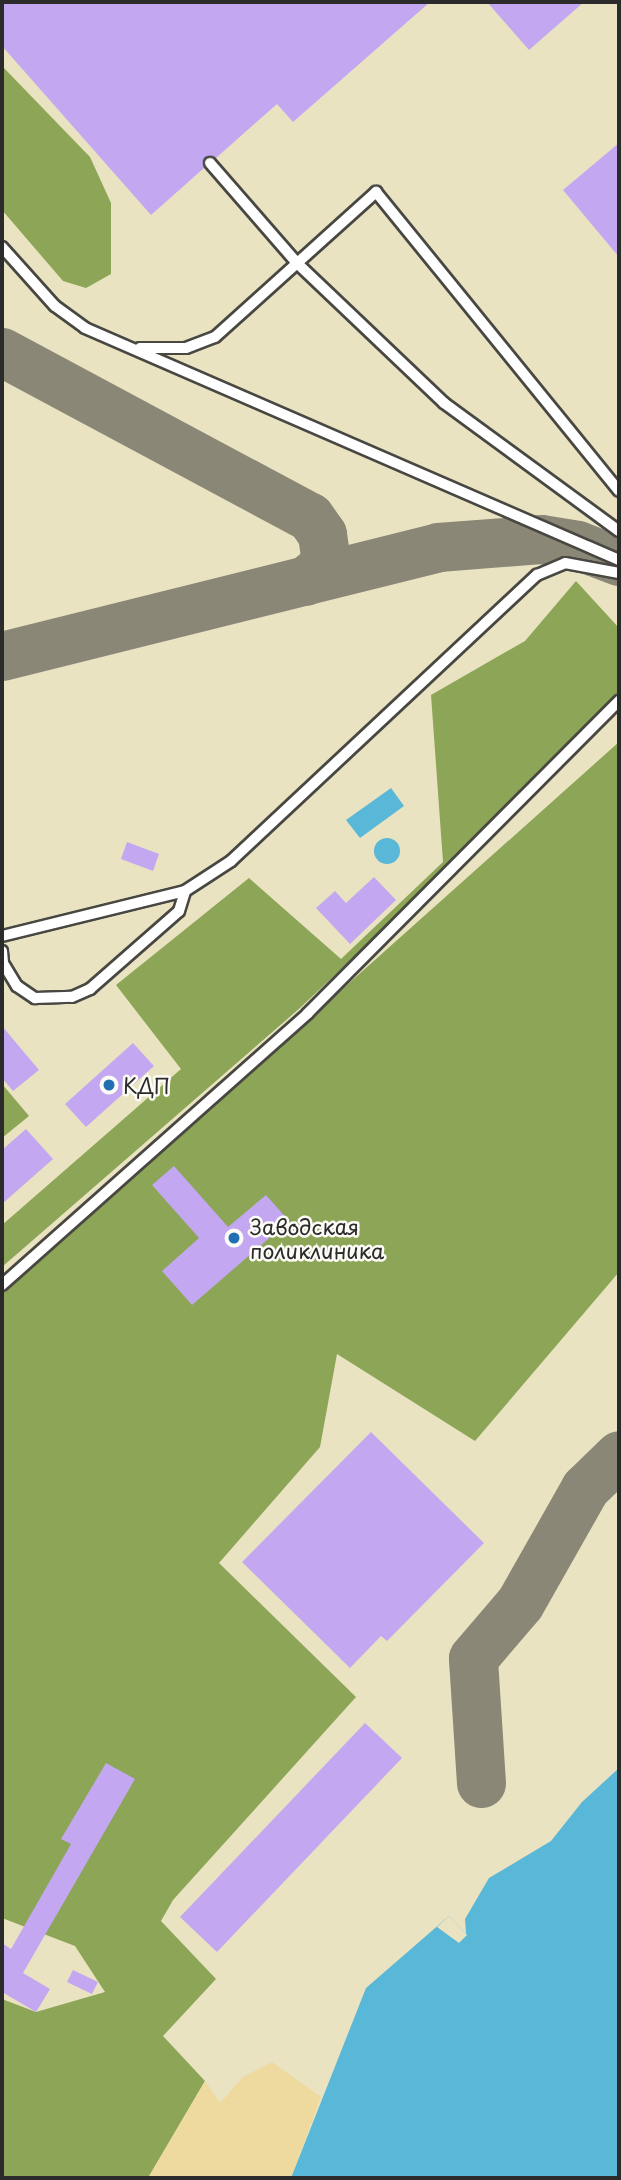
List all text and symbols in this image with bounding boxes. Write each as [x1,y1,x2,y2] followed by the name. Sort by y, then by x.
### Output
[123,1072,170,1098] place label: КДП
[101,1077,117,1093] marker: КДП
[250,1213,384,1263] place label: Заводская поликлиника
[224,1228,244,1248] marker: Заводская поликлиника

